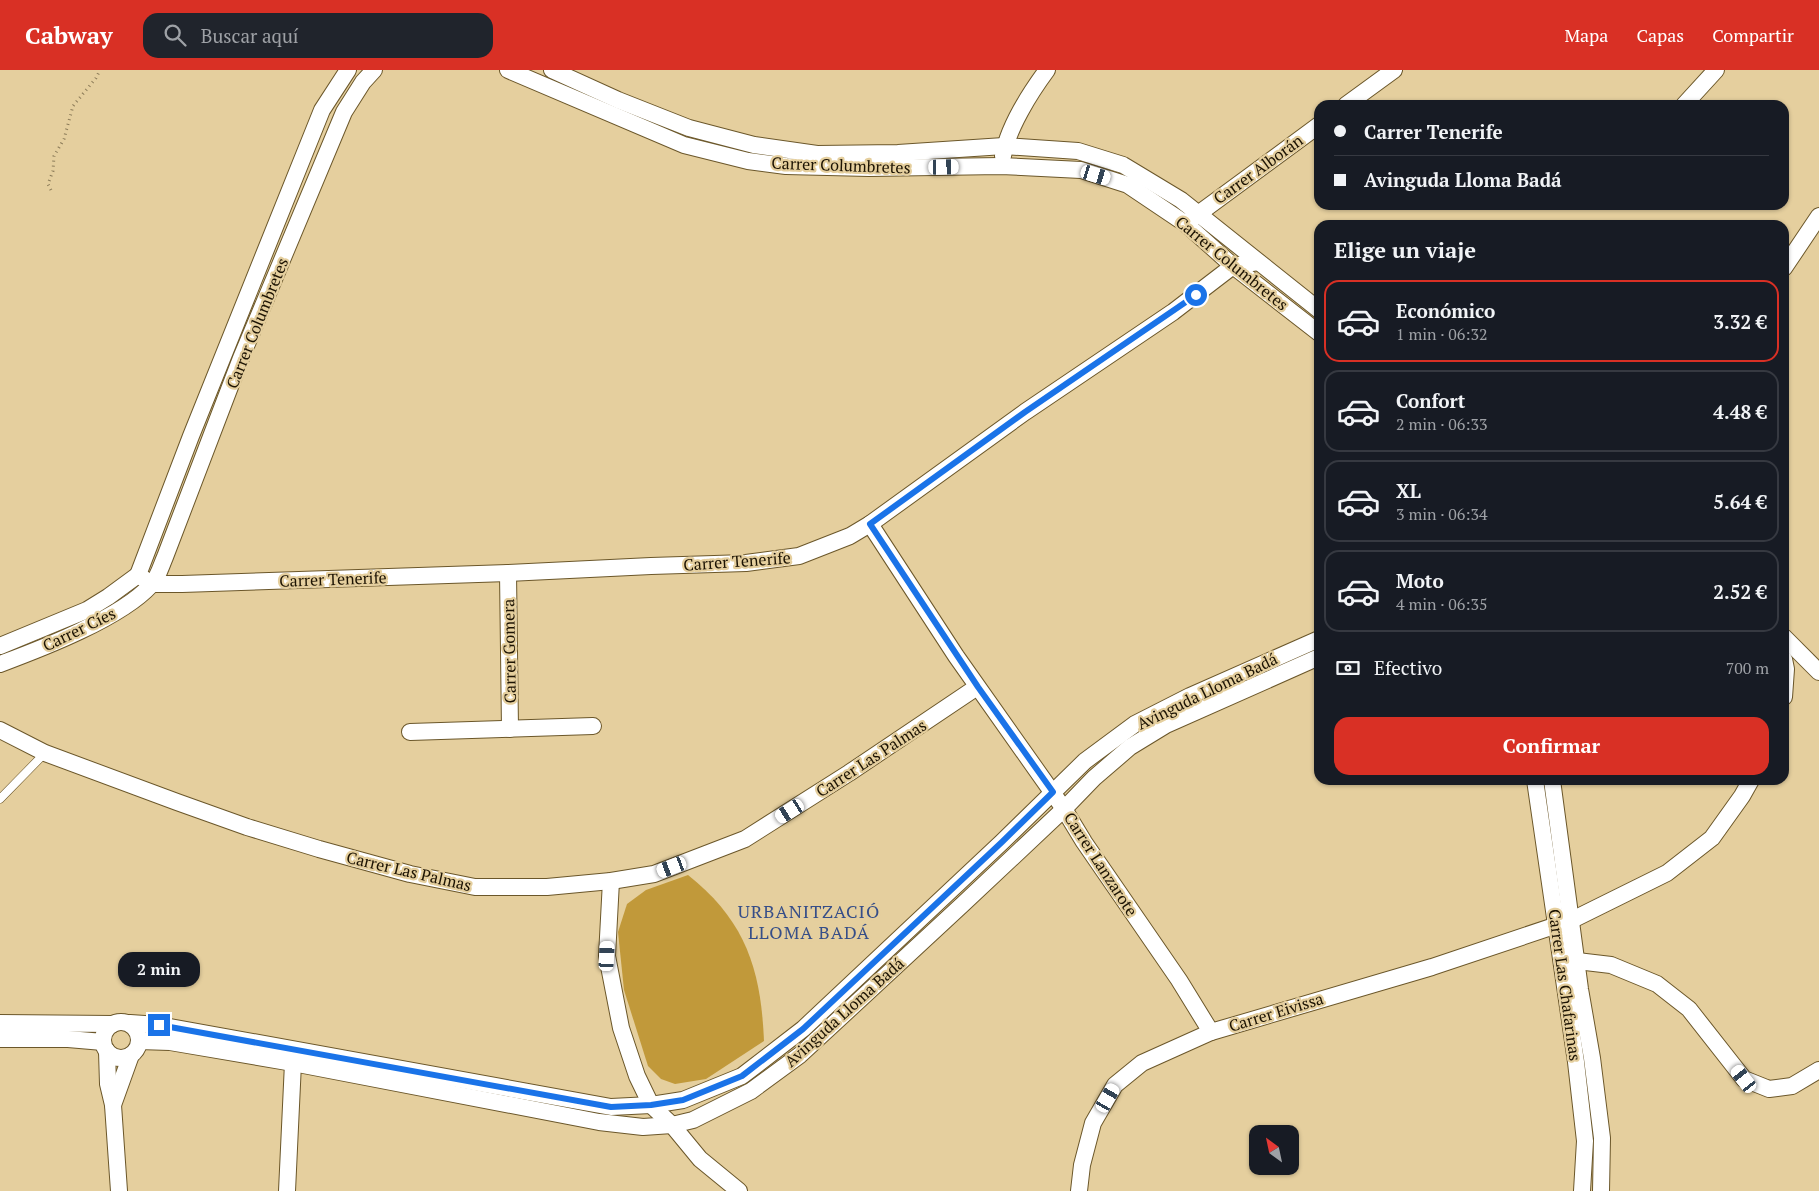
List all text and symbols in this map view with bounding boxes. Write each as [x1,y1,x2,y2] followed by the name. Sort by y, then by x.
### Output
[143,13,493,58] search box
[25,19,113,51] text: Cabway
[161,21,189,49] icon: search
[201,23,299,48] text: Buscar aquí
[1564,23,1608,47] text: Mapa
[1636,23,1684,47] text: Capas
[1712,23,1794,47] text: Compartir
[1364,119,1503,144] text: Carrer Tenerife
[1209,129,1308,209] street label: Carrer Alborán
[771,152,911,178] street label: Carrer Columbretes
[928,159,959,175] car
[1079,163,1112,187] car
[1364,167,1562,192] text: Avinguda Lloma Badá
[1171,211,1293,315] street label: Carrer Columbretes
[1334,235,1476,264] text: Elige un viaje
[221,254,293,392] street label: Carrer Columbretes
[1185,284,1207,306] route start
[1396,298,1495,323] text: Económico
[1336,299,1381,344] icon: car
[1713,309,1767,334] text: 3.32 €
[1396,323,1488,345] text: 1 min · 06:32
[1396,388,1465,413] text: Confort
[1336,389,1381,434] icon: car
[1713,399,1767,424] text: 4.48 €
[1396,413,1488,435] text: 2 min · 06:33
[1396,478,1421,503] text: XL
[1336,479,1381,524] icon: car
[1713,489,1767,514] text: 5.64 €
[1396,503,1488,525] text: 3 min · 06:34
[683,546,791,576] street label: Carrer Tenerife
[279,566,387,592] street label: Carrer Tenerife
[1396,568,1444,593] text: Moto
[1336,569,1381,614] icon: car
[1713,579,1767,604] text: 2.52 €
[1396,593,1488,615] text: 4 min · 06:35
[497,598,521,704] street label: Carrer Gomera
[39,602,119,656] street label: Carrer Cíes
[1133,647,1281,735] street label: Avinguda Lloma Badá
[1334,654,1362,682] icon: cash
[1374,655,1442,680] text: Efectivo
[1726,657,1769,679] text: 700 m
[811,714,931,802] street label: Carrer Las Palmas
[1334,717,1769,775] button: Confirmar
[773,797,806,825] car
[1059,808,1143,920] street label: Carrer Lanzarote
[344,846,474,896] street label: Carrer Las Palmas
[655,855,688,879] car
[738,899,880,944] district label: URBANITZACIÓ LLOMA BADÁ
[1543,908,1587,1062] street label: Carrer Las Chafarinas
[598,941,615,971] car
[118,952,200,988] callout: 2 min
[780,952,908,1072] street label: Avinguda Lloma Badá
[137,958,181,980] text: 2 min
[1226,987,1326,1037] street label: Carrer Eivissa
[148,1014,170,1036] route end
[1728,1063,1759,1095] car
[1094,1081,1121,1115] car
[1249,1125,1299,1175] north arrow
[1249,1125,1299,1175] map controls

